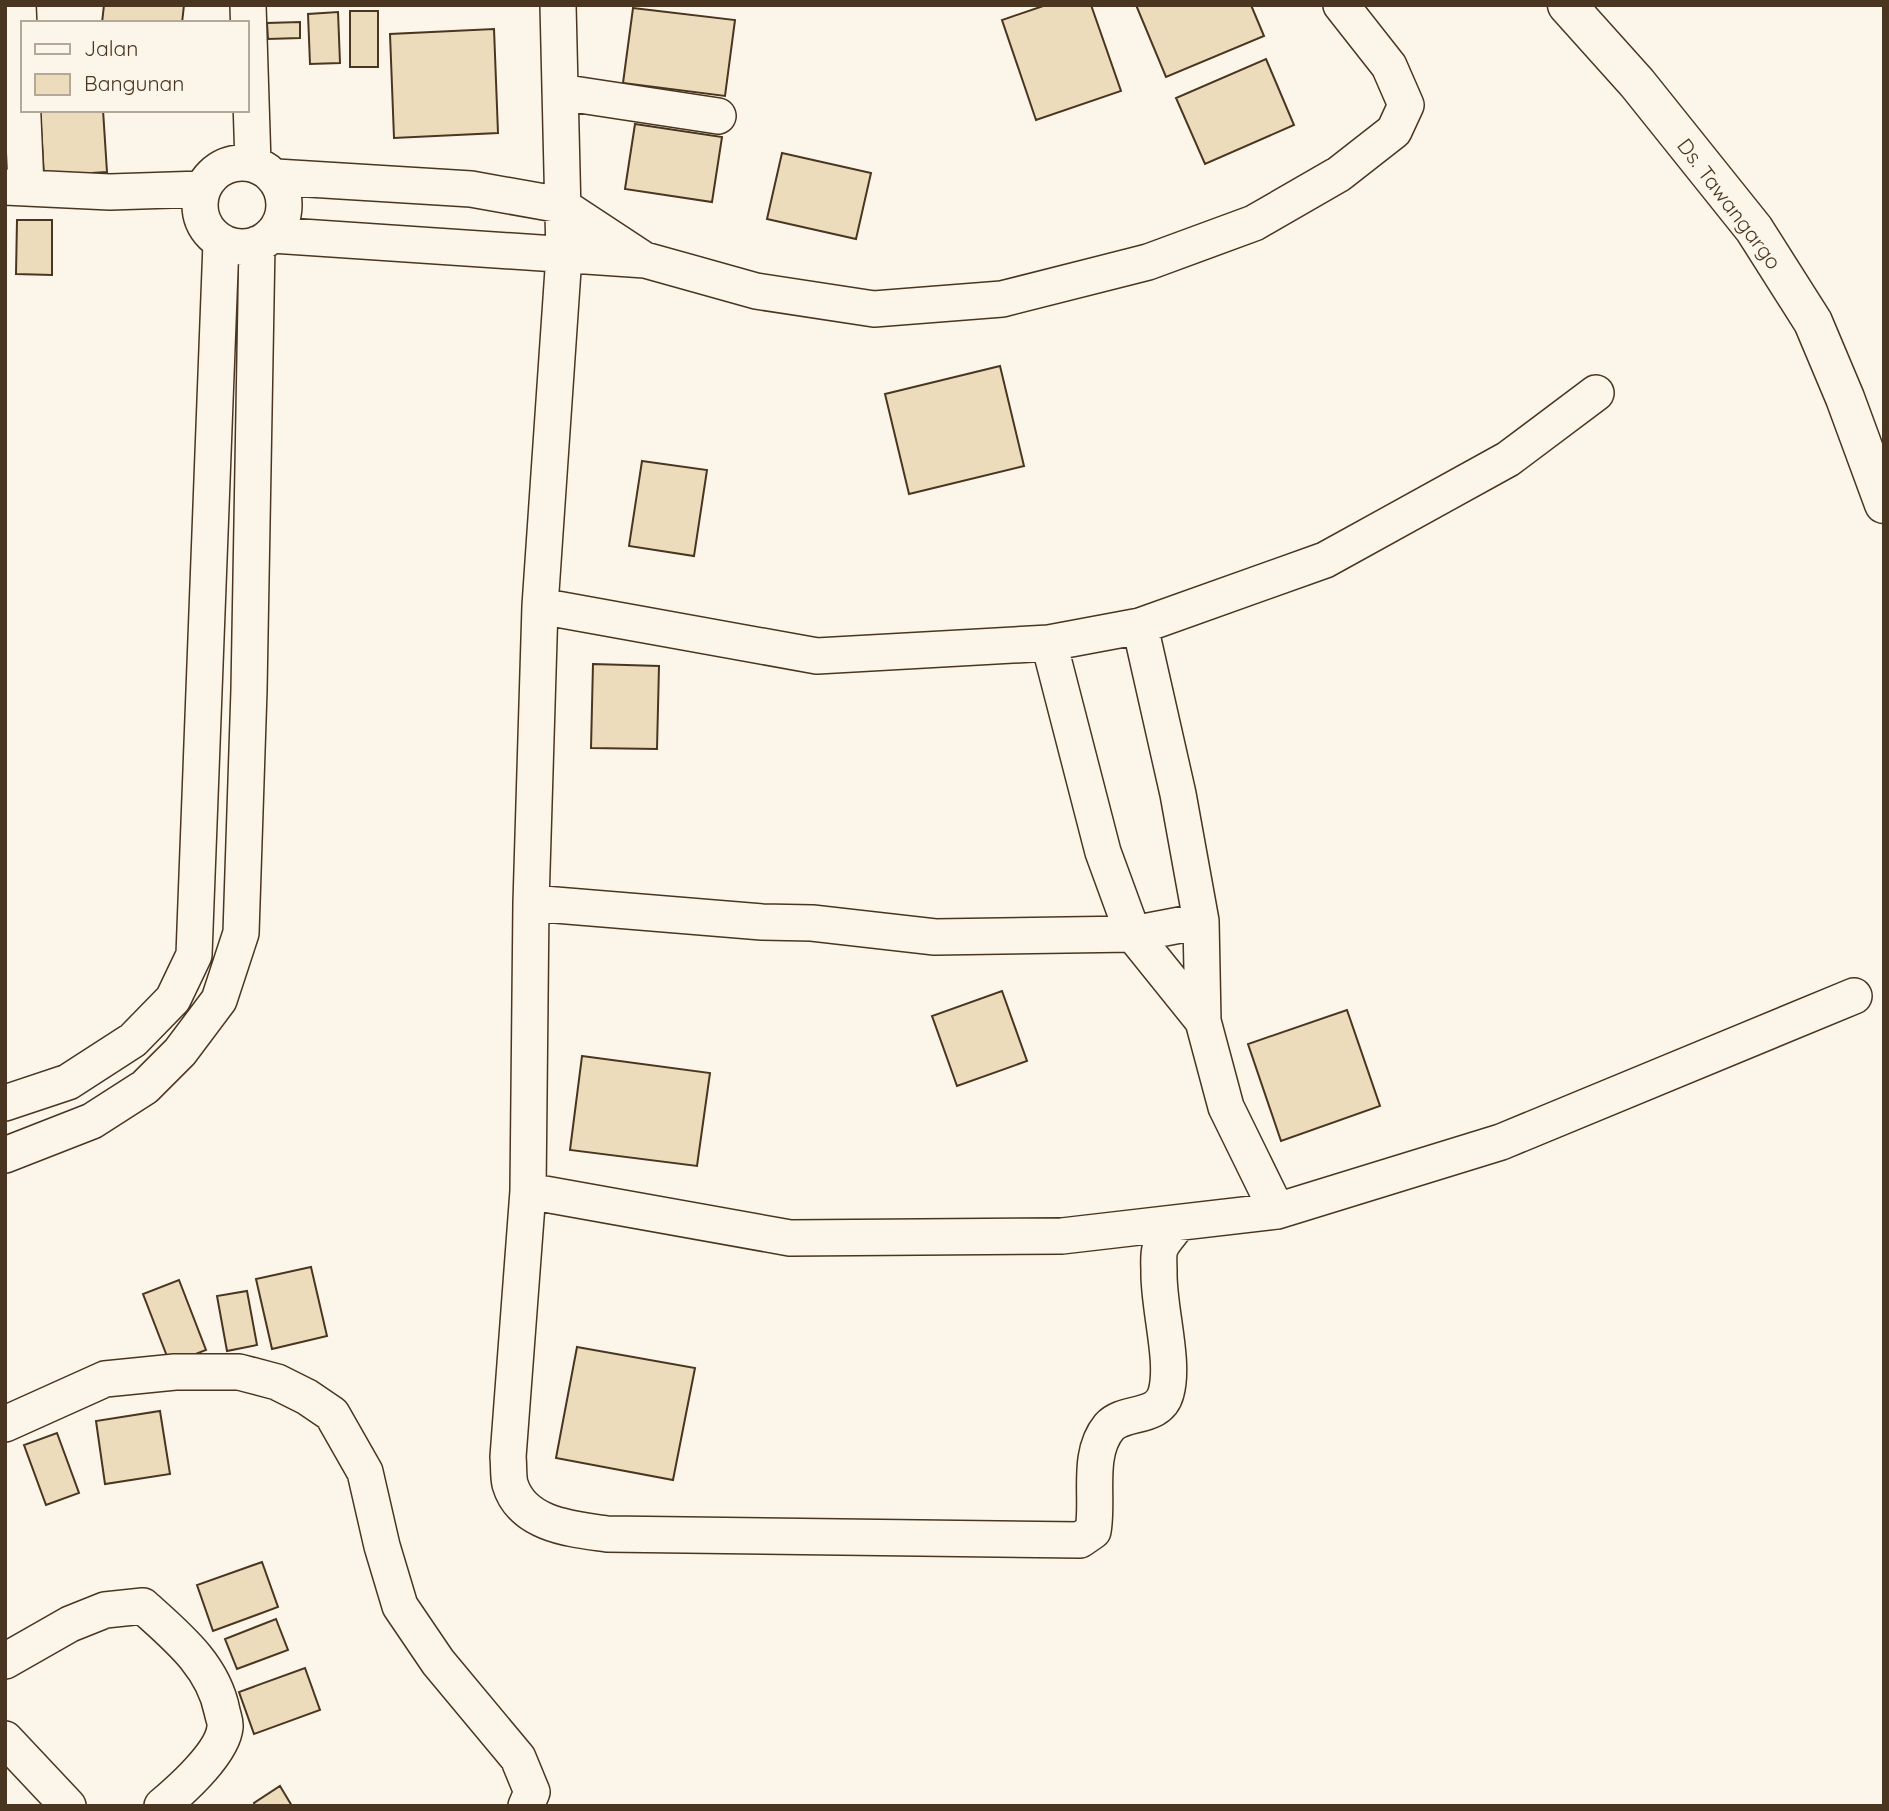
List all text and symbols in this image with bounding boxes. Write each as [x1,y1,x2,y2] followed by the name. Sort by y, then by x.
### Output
[21,21,248,112] legend
[84,35,138,61] text: Jalan
[84,70,184,96] text: Bangunan
[1672,133,1788,274] street label: Ds. Tawangargo

